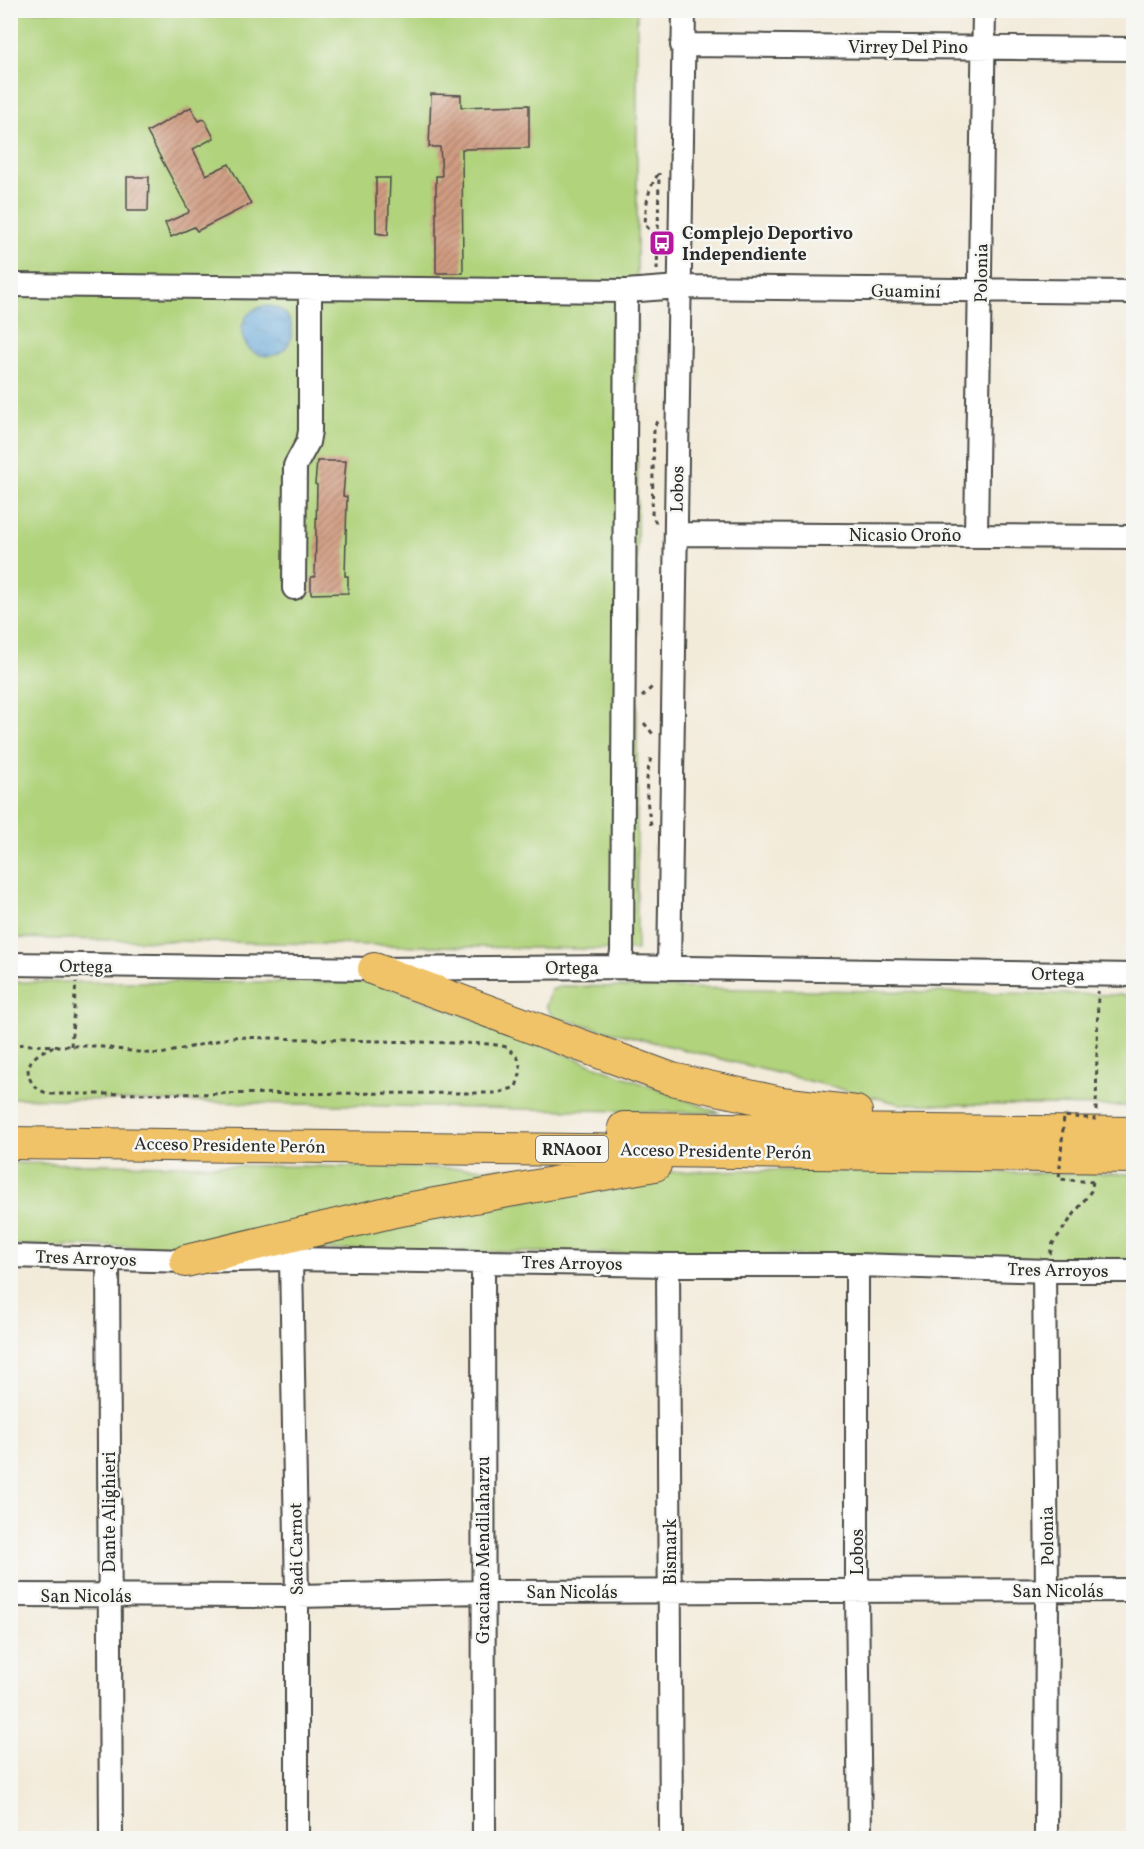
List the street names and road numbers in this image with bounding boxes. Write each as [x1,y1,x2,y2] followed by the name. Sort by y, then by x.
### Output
[848,36,968,61] street label: Virrey Del Pino
[969,243,996,303] street label: Polonia
[871,279,942,306] street label: Guaminí
[666,466,691,513] street label: Lobos
[849,524,961,549] street label: Nicasio Oroño
[59,955,113,980] street label: Ortega
[545,957,599,982] street label: Ortega
[1031,963,1085,988] street label: Ortega
[134,1132,326,1161] street label: Acceso Presidente Perón
[536,1136,608,1162] road number: RNA001
[620,1138,812,1167] street label: Acceso Presidente Perón
[35,1245,137,1274] street label: Tres Arroyos
[521,1251,623,1278] street label: Tres Arroyos
[1007,1258,1109,1285] street label: Tres Arroyos
[98,1451,123,1573] street label: Dante Alighieri
[472,1456,497,1644] street label: Graciano Mendilaharzu
[284,1502,311,1596] street label: Sadi Carnot
[1035,1506,1062,1566] street label: Polonia
[659,1519,684,1585] street label: Bismark
[846,1529,871,1575] street label: Lobos
[1012,1580,1104,1605] street label: San Nicolás
[526,1581,618,1606] street label: San Nicolás
[40,1585,132,1610] street label: San Nicolás

